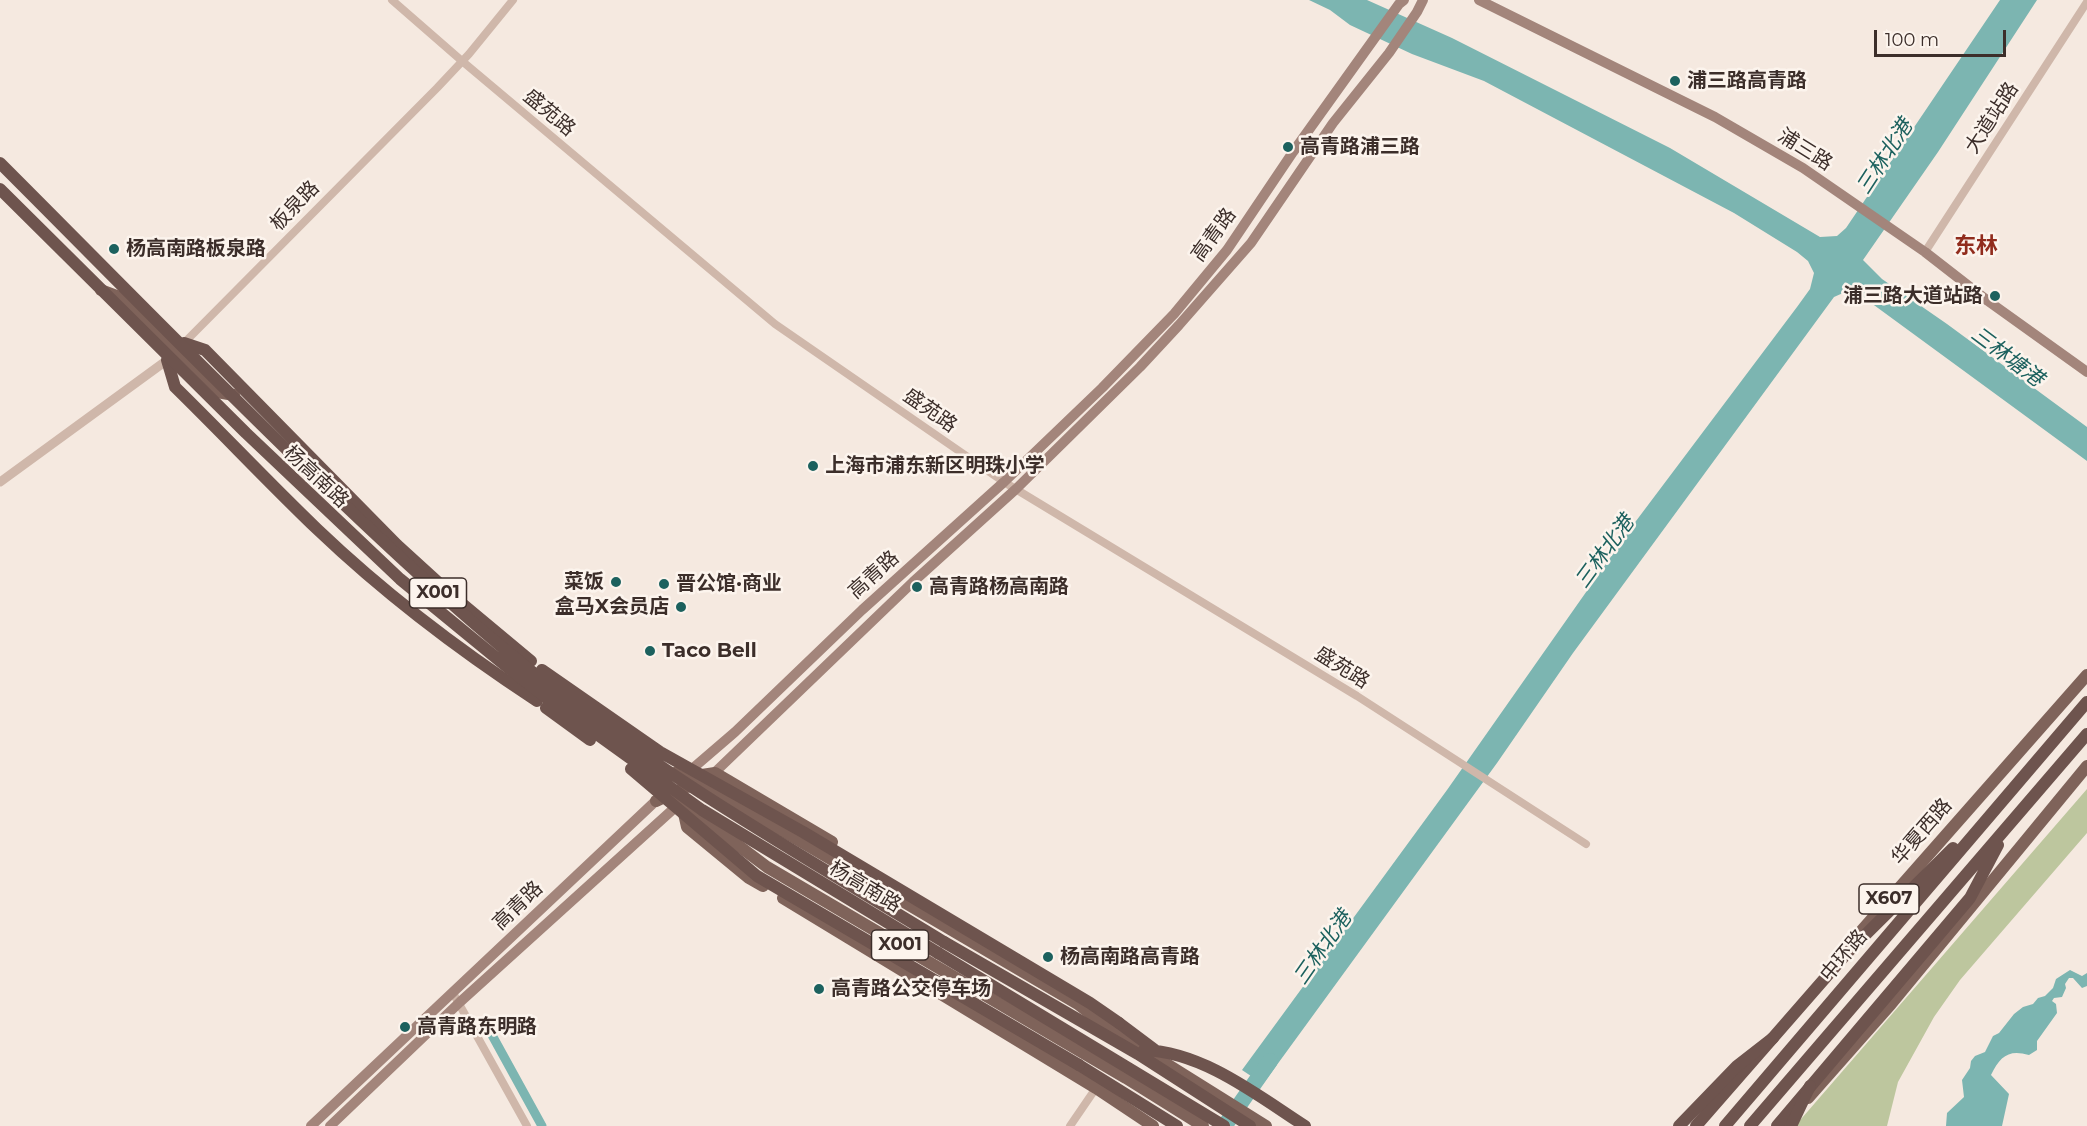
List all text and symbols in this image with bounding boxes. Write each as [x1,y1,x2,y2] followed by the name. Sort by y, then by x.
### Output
[1877,18,2009,56] scale bar
[1885,29,1939,51] text: 100 m
[1687,69,1807,93] place label: 浦三路高青路
[1668,74,1682,88] marker: 浦三路高青路
[1960,78,2024,158] street label: 大道站路
[518,85,580,141] street label: 盛苑路
[1852,115,1918,199] water label: 三林北港
[1773,124,1837,176] street label: 浦三路
[1300,135,1420,159] place label: 高青路浦三路
[1281,140,1295,154] marker: 高青路浦三路
[266,176,324,236] street label: 板泉路
[1187,204,1241,266] street label: 高青路
[1954,234,1998,260] district label: 东林
[126,237,266,261] place label: 杨高南路板泉路
[107,242,121,256] marker: 杨高南路板泉路
[1843,284,1983,308] place label: 浦三路大道站路
[1988,289,2002,303] marker: 浦三路大道站路
[1966,322,2048,392] water label: 三林塘港
[899,384,961,438] street label: 盛苑路
[279,441,353,513] street label: 杨高南路
[825,454,1045,478] place label: 上海市浦东新区明珠小学
[806,459,820,473] marker: 上海市浦东新区明珠小学
[1570,511,1640,593] water label: 三林北港
[844,546,904,604] street label: 高青路
[564,570,604,594] place label: 菜饭
[676,572,782,596] place label: 晋公馆·商业
[609,575,623,589] marker: 菜饭
[929,575,1069,599] place label: 高青路杨高南路
[657,577,671,591] marker: 晋公馆·商业
[410,578,466,608] road number: X001
[910,580,924,594] marker: 高青路杨高南路
[555,595,669,619] place label: 盒马X会员店
[674,600,688,614] marker: 盒马X会员店
[662,639,757,663] place label: Taco Bell
[1310,642,1374,694] street label: 盛苑路
[643,644,657,658] marker: Taco Bell
[1887,794,1957,870] street label: 华夏西路
[825,856,905,918] street label: 杨高南路
[488,877,548,935] street label: 高青路
[1859,884,1919,914] road number: X607
[1289,906,1357,990] water label: 三林北港
[1816,925,1872,987] street label: 中环路
[872,930,928,960] road number: X001
[1060,945,1200,969] place label: 杨高南路高青路
[1041,950,1055,964] marker: 杨高南路高青路
[831,977,991,1001] place label: 高青路公交停车场
[812,982,826,996] marker: 高青路公交停车场
[417,1015,537,1039] place label: 高青路东明路
[398,1020,412,1034] marker: 高青路东明路

